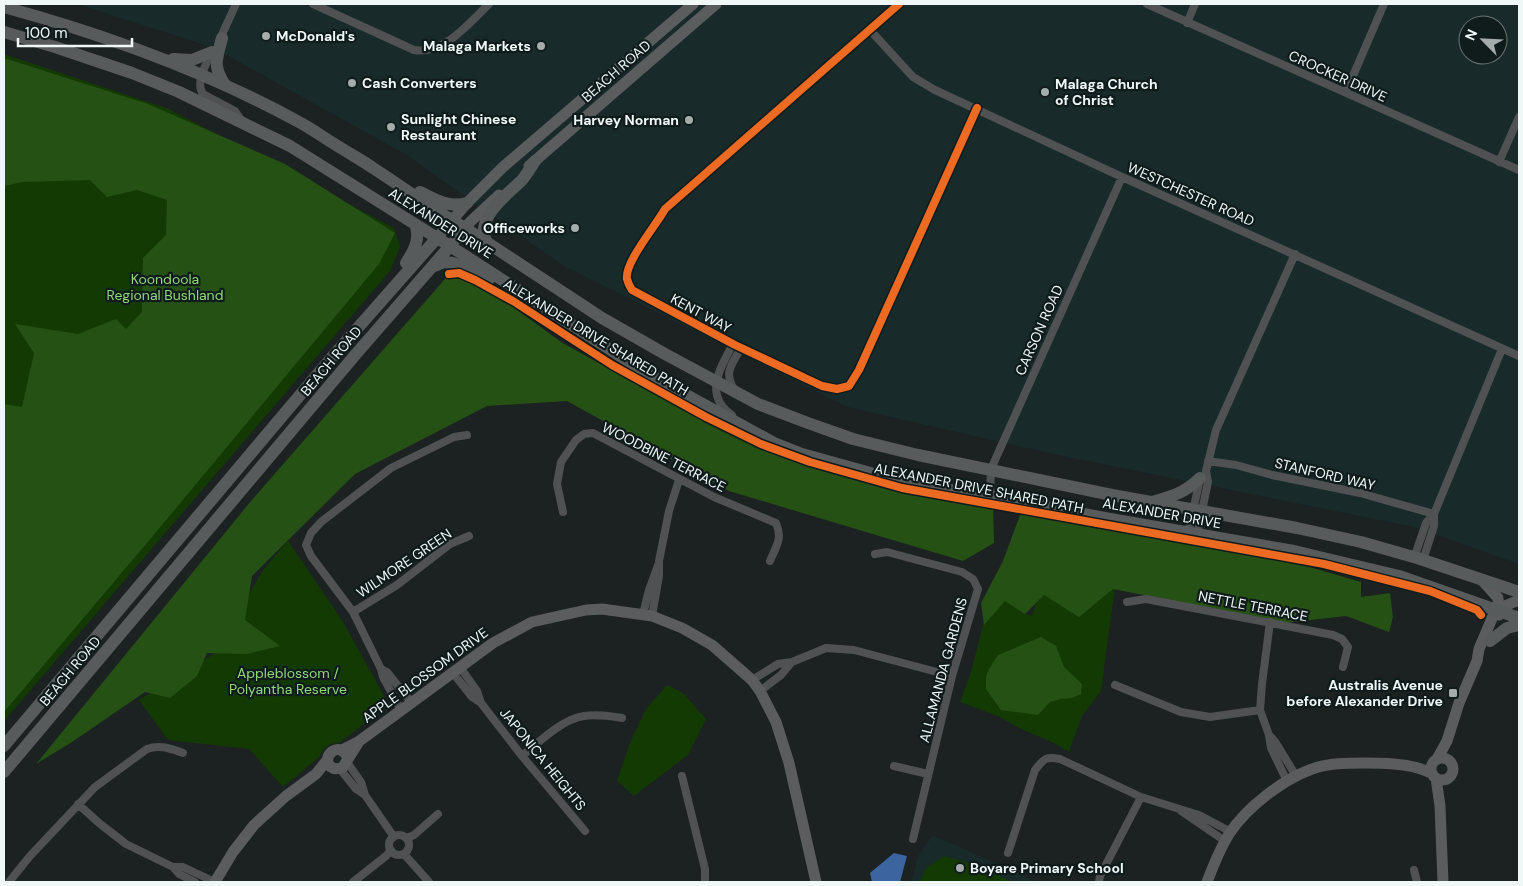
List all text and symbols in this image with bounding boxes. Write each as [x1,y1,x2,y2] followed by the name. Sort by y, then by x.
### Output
[18,15,131,47] scale bar
[1458,15,1508,65] north arrow
[25,23,68,43] text: 100 m
[1461,26,1481,43] text: N
[276,27,355,45] place label: McDonald's
[260,30,272,42] marker: McDonald's
[578,36,654,106] street label: BEACH ROAD
[423,37,531,55] place label: Malaga Markets
[535,40,547,52] marker: Malaga Markets
[1286,46,1390,106] street label: CROCKER DRIVE
[362,74,477,92] place label: Cash Converters
[1055,75,1158,109] place label: Malaga Church of Christ
[346,77,358,89] marker: Cash Converters
[1039,86,1051,98] marker: Malaga Church of Christ
[401,110,516,144] place label: Sunlight Chinese Restaurant
[573,111,679,129] place label: Harvey Norman
[683,114,695,126] marker: Harvey Norman
[385,121,397,133] marker: Sunlight Chinese Restaurant
[1125,158,1257,230] street label: WESTCHESTER ROAD
[385,184,497,262] street label: ALEXANDER DRIVE
[483,219,565,237] place label: Officeworks
[569,222,581,234] marker: Officeworks
[107,270,223,304] park label: Koondoola Regional Bushland
[500,274,692,400] street label: ALEXANDER DRIVE SHARED PATH
[1011,282,1067,378] street label: CARSON ROAD
[667,289,735,337] street label: KENT WAY
[297,322,365,400] street label: BEACH ROAD
[599,418,729,496] street label: WOODBINE TERRACE
[1273,454,1377,494] street label: STANFORD WAY
[873,459,1085,517] street label: ALEXANDER DRIVE SHARED PATH
[1101,494,1223,532] street label: ALEXANDER DRIVE
[353,524,455,602] street label: WILMORE GREEN
[1197,587,1309,625] street label: NETTLE TERRACE
[915,595,971,745] street label: ALLAMANDA GARDENS
[358,623,492,727] street label: APPLE BLOSSOM DRIVE
[36,632,104,710] street label: BEACH ROAD
[229,664,347,698] park label: Appleblossom / Polyantha Reserve
[1286,676,1443,710] place label: Australis Avenue before Alexander Drive
[1447,687,1459,699] marker: Australis Avenue before Alexander Drive
[496,704,590,814] street label: JAPONICA HEIGHTS
[970,859,1124,877] place label: Boyare Primary School
[954,862,966,874] marker: Boyare Primary School

